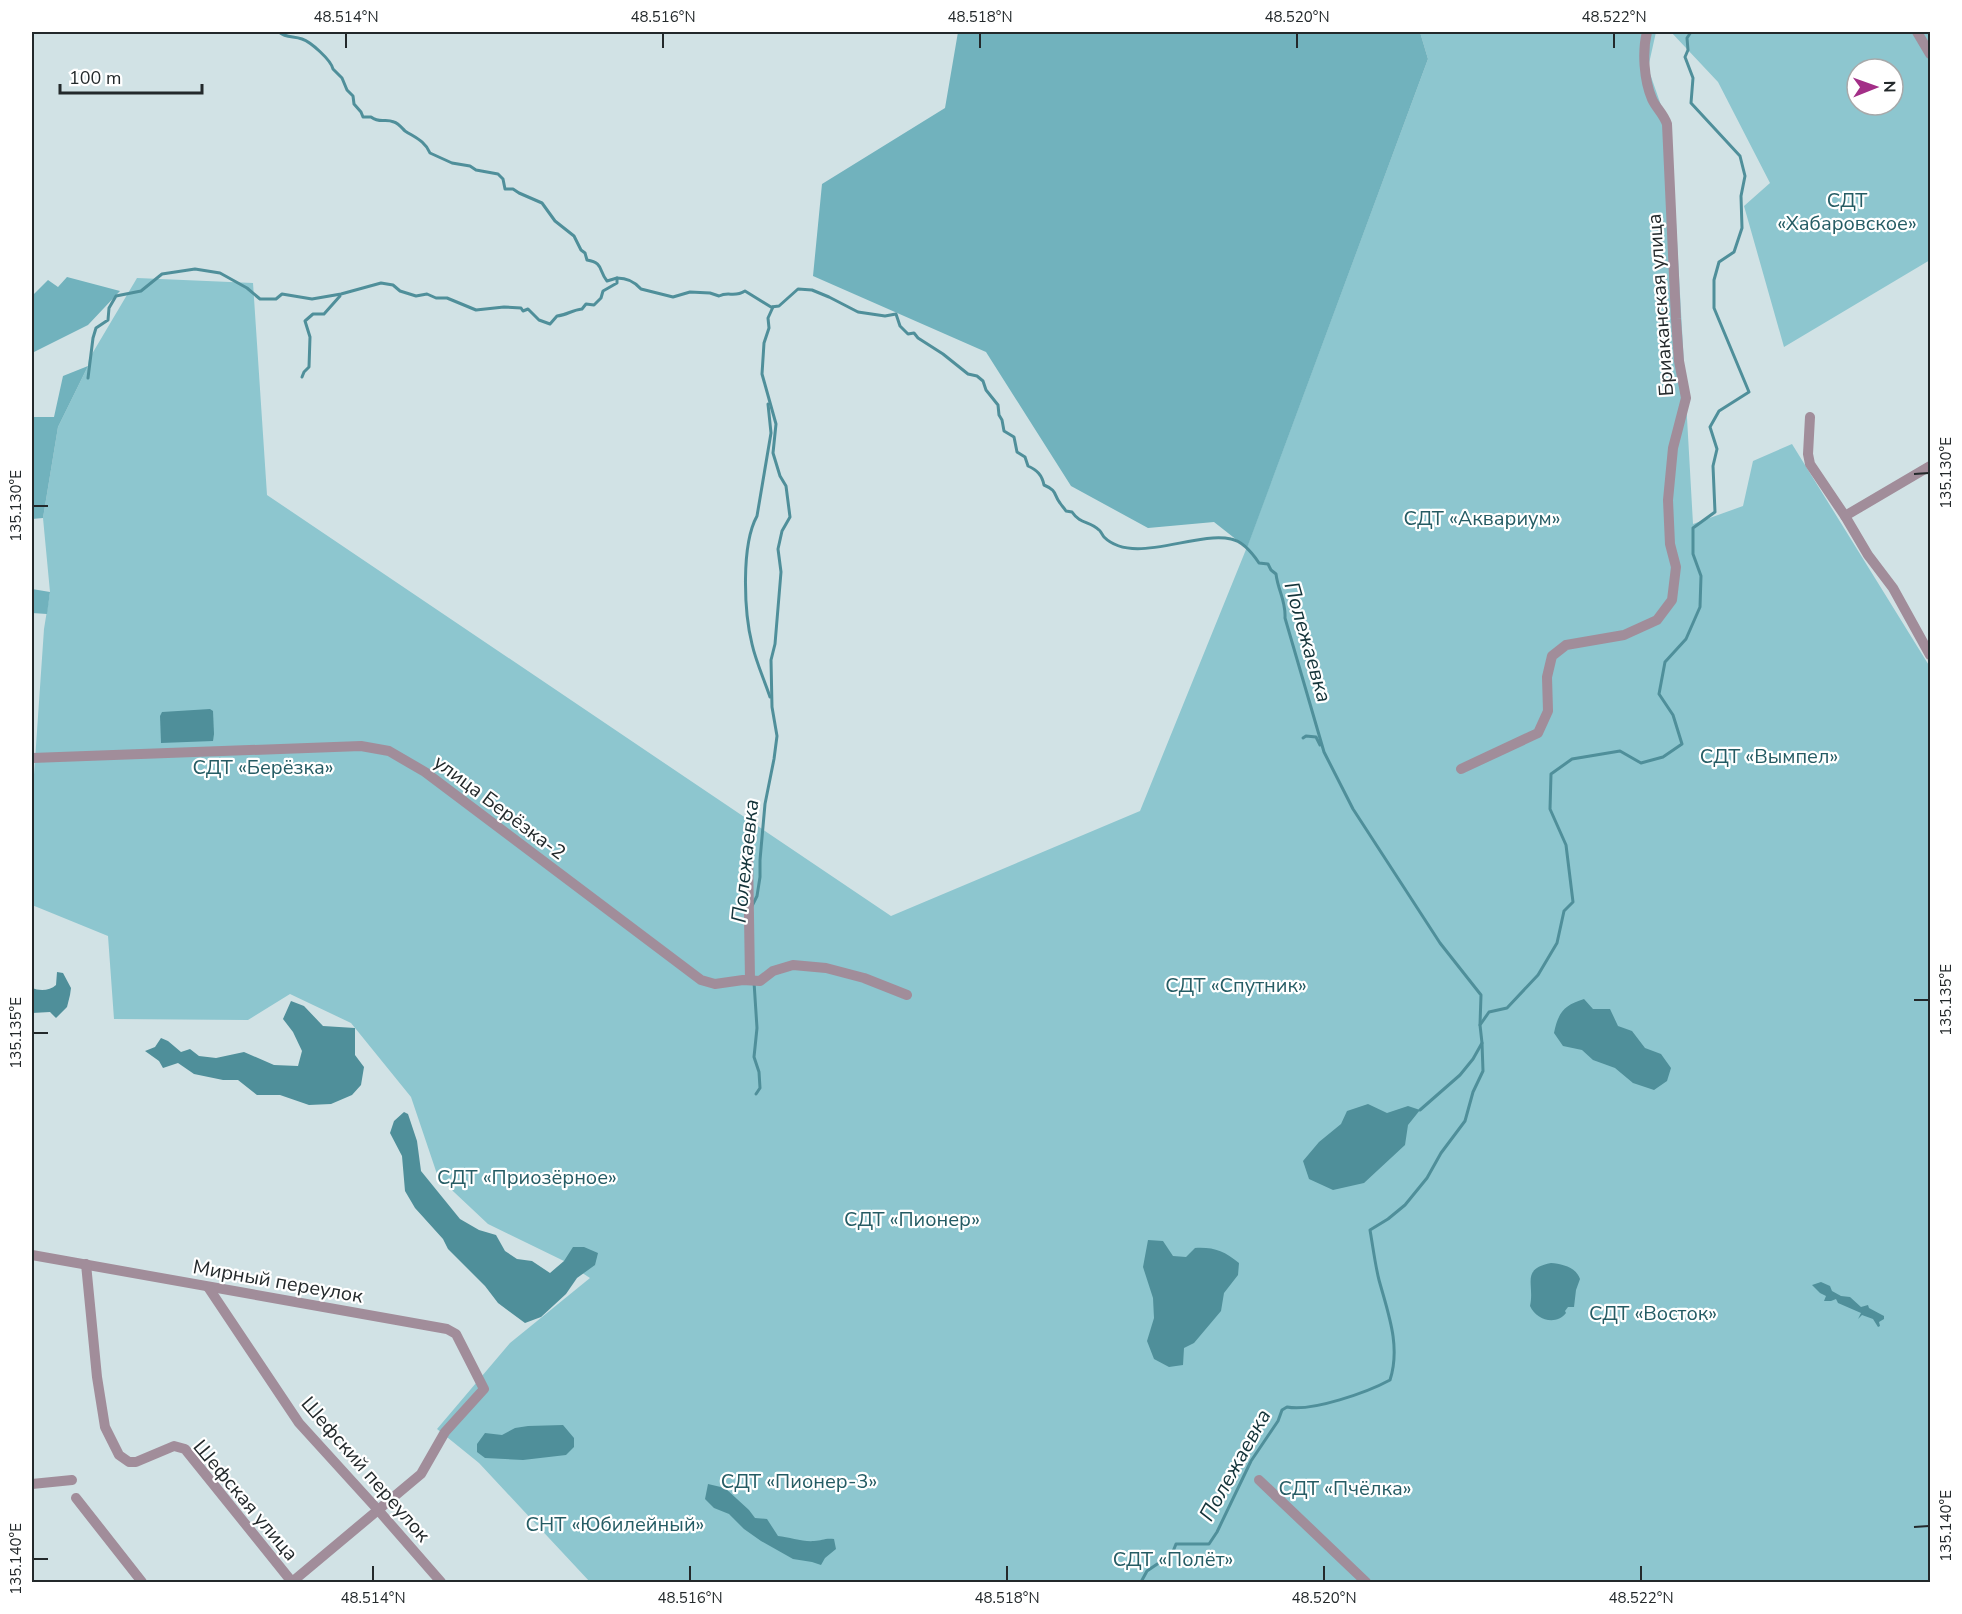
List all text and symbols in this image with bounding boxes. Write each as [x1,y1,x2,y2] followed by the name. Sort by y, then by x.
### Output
[313,7,379,27] text: 48.514°N
[630,7,696,27] text: 48.516°N
[947,7,1013,27] text: 48.518°N
[1264,7,1330,27] text: 48.520°N
[1581,7,1647,27] text: 48.522°N
[60,57,202,95] scale bar
[1845,57,1905,117] north arrow
[69,66,121,90] text: 100 m
[1878,81,1900,93] text: N
[1777,187,1917,237] park label: СДТ «Хабаровское»
[1641,213,1680,397] street label: Бриаканская улица
[1936,437,1956,509] text: 135.130°E
[6,470,26,542] text: 135.130°E
[1403,505,1561,532] park label: СДТ «Аквариум»
[1277,579,1339,705] water label: Полежаевка
[1700,743,1838,770] park label: СДТ «Вымпел»
[428,749,571,866] street label: улица Берёзка-2
[192,754,334,781] park label: СДТ «Берёзка»
[725,798,765,924] water label: Полежаевка
[1936,964,1956,1036] text: 135.135°E
[1165,972,1307,999] park label: СДТ «Спутник»
[6,997,26,1069] text: 135.135°E
[437,1164,617,1191] park label: СДТ «Приозёрное»
[844,1206,980,1233] park label: СДТ «Пионер»
[191,1253,365,1310] street label: Мирный переулок
[1589,1300,1717,1327] park label: СДТ «Восток»
[295,1391,437,1548] street label: Шефский переулок
[1193,1404,1277,1526] water label: Полежаевка
[187,1434,304,1567] street label: Шефская улица
[721,1468,877,1495] park label: СДТ «Пионер-3»
[1278,1475,1412,1502] park label: СДТ «Пчёлка»
[1936,1490,1956,1562] text: 135.140°E
[526,1511,704,1538] park label: СНТ «Юбилейный»
[6,1523,26,1595] text: 135.140°E
[1113,1546,1233,1573] park label: СДТ «Полёт»
[340,1588,406,1608] text: 48.514°N
[657,1588,723,1608] text: 48.516°N
[974,1588,1040,1608] text: 48.518°N
[1291,1588,1357,1608] text: 48.520°N
[1608,1588,1674,1608] text: 48.522°N

